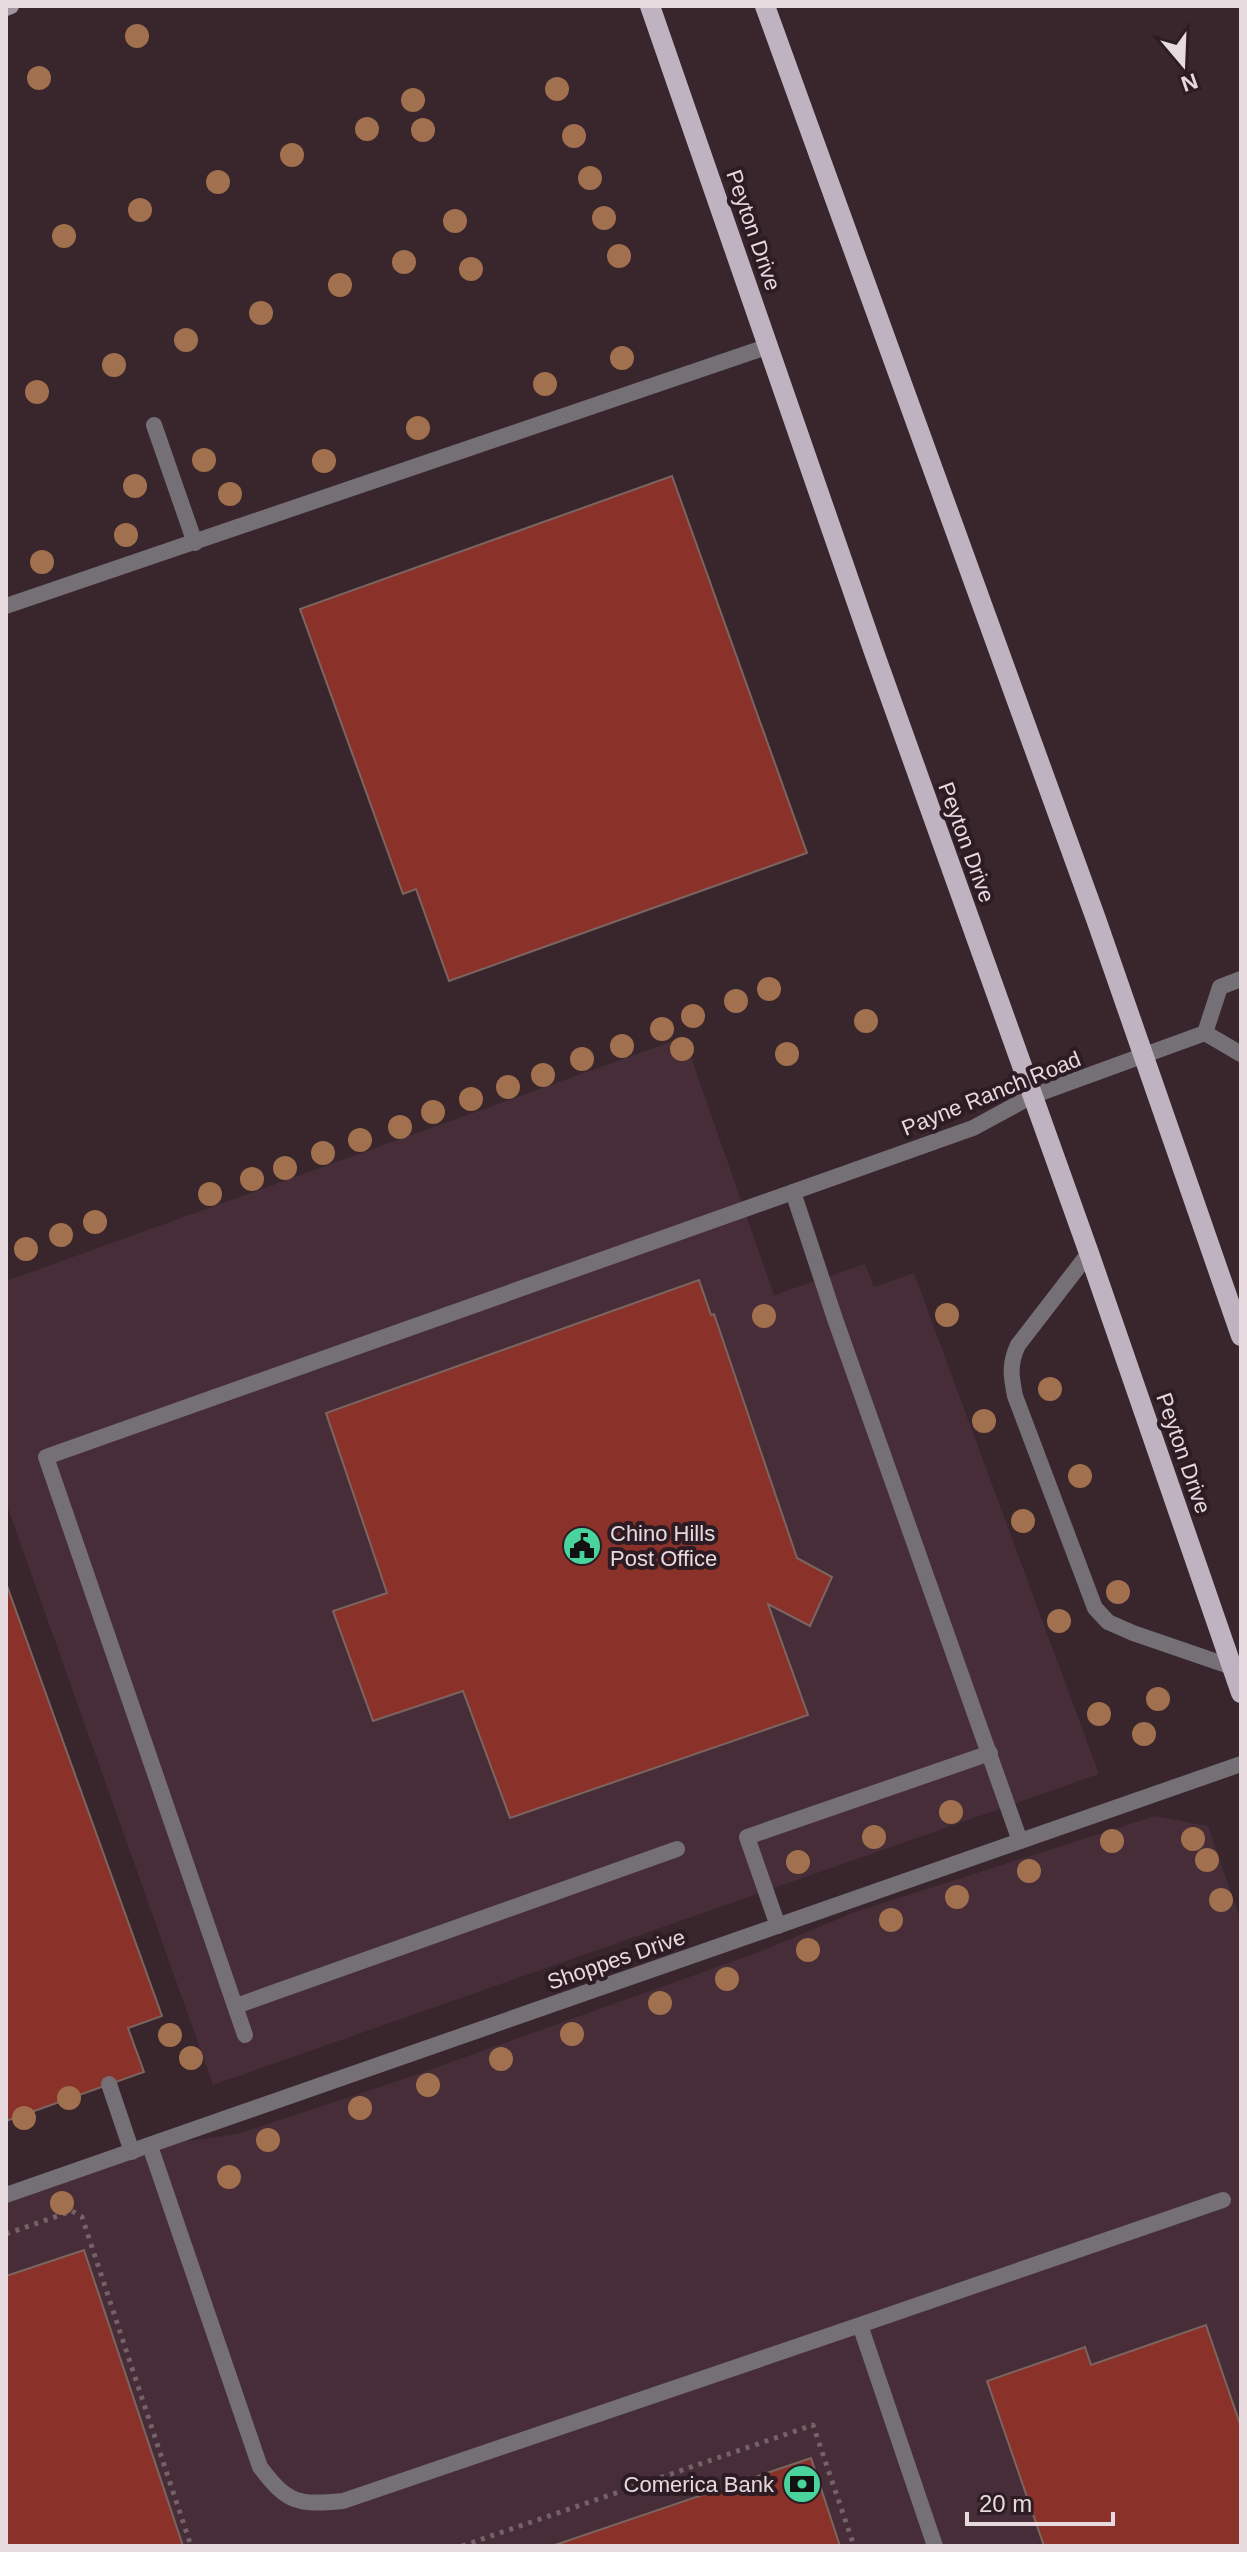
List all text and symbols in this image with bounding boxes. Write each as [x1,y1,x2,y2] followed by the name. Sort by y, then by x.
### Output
[1143,24,1223,104] north arrow
[1178,68,1201,97] text: N
[721,167,786,294] street label: Peyton Drive
[933,779,1000,906] street label: Peyton Drive
[898,1046,1084,1141] street label: Payne Ranch Road
[1151,1390,1216,1517] street label: Peyton Drive
[610,1521,717,1571] place label: Chino Hills Post Office
[561,1525,603,1567] public building icon: Chino Hills Post Office
[544,1924,688,1995] street label: Shoppes Drive
[781,2463,823,2505] bank icon: Comerica Bank
[624,2472,775,2497] place label: Comerica Bank
[967,2476,1113,2526] scale bar
[979,2490,1032,2517] text: 20 m

